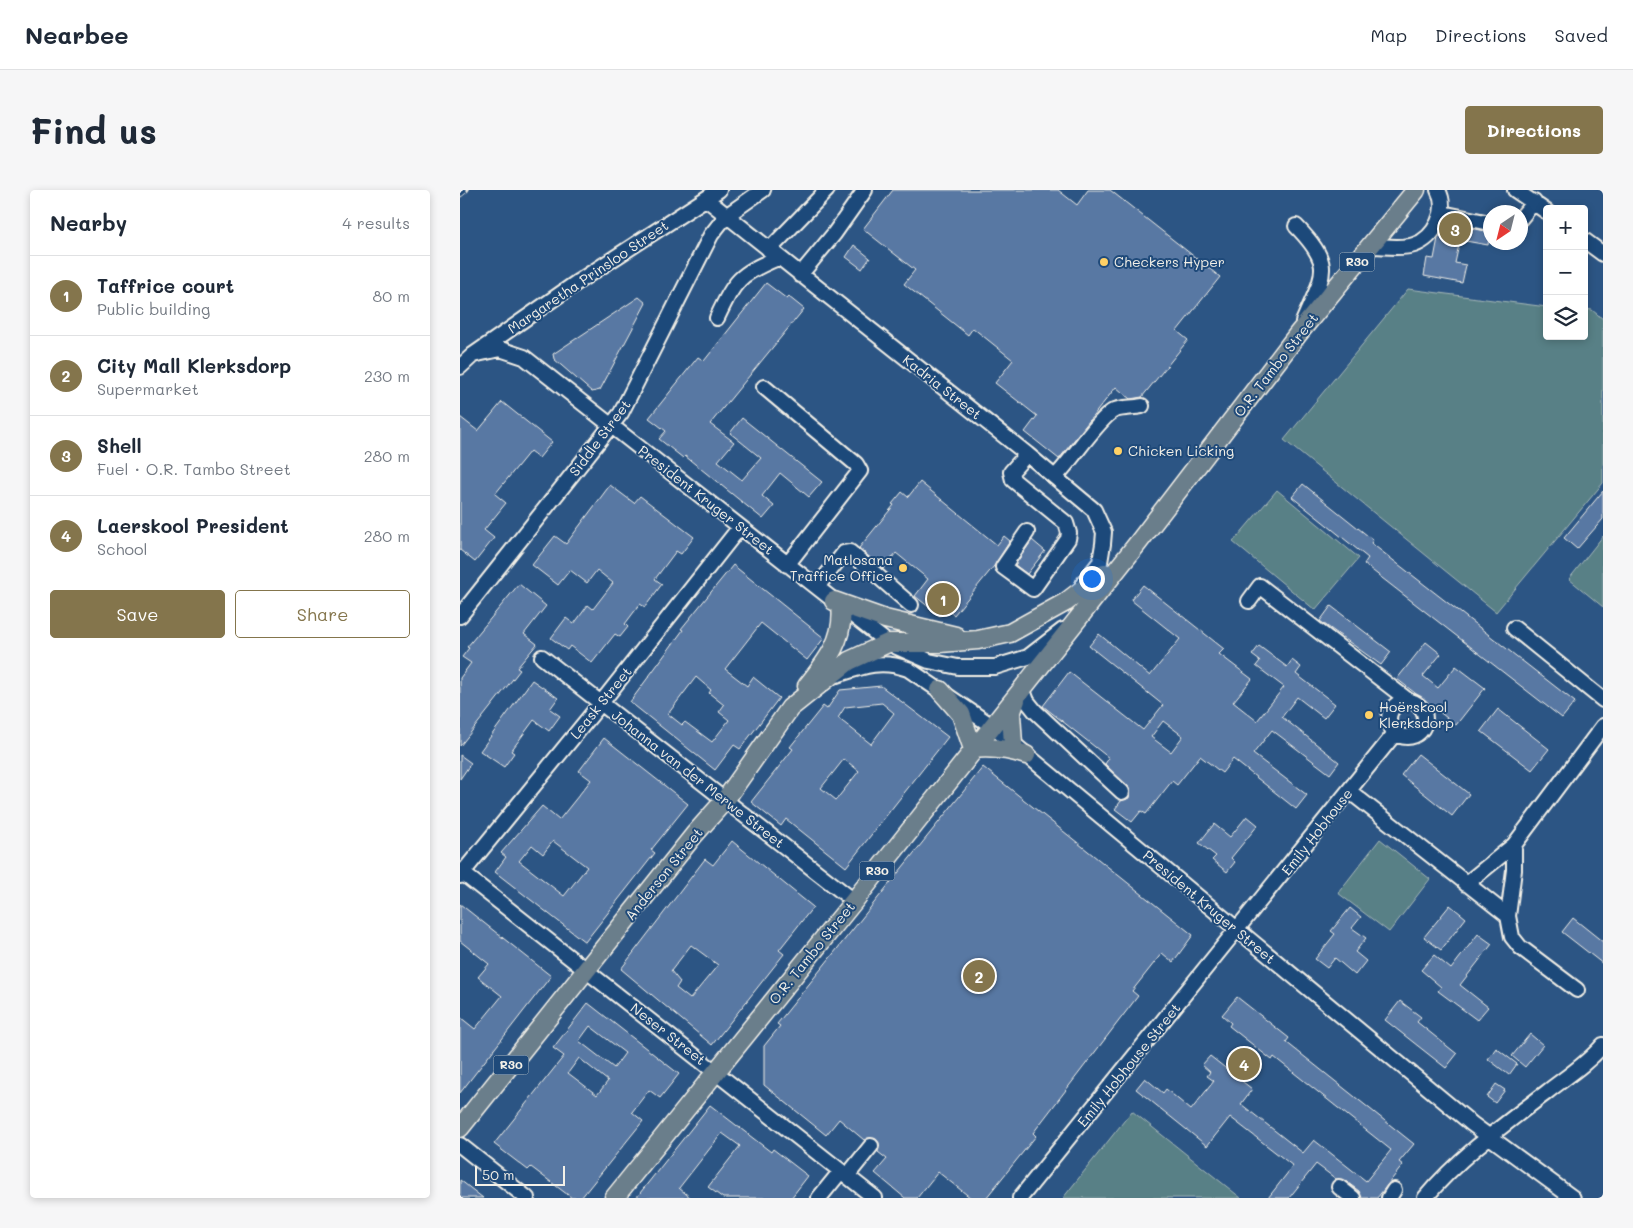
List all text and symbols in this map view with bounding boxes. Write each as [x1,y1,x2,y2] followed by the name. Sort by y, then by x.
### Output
[25,19,129,50] text: Nearbee
[1370,23,1407,47] text: Map
[1435,23,1527,47] text: Directions
[1555,23,1608,47] text: Saved
[1465,106,1603,154] button: Directions
[30,107,157,153] text: Find us
[1483,205,1528,250] north arrow
[1543,205,1588,340] map controls
[1543,205,1588,250] button: +
[50,209,127,236] text: Nearby
[1439,210,1471,248] pin: 3
[342,212,410,233] text: 4 results
[504,216,672,338] street label: Margaretha Prinsloo Street
[1543,250,1588,295] button: −
[1114,252,1225,271] place label: Checkers Hyper
[1340,252,1374,272] road number: R30
[1098,256,1110,268] marker: Checkers Hyper
[97,273,234,298] text: Taffrice court
[62,285,70,306] text: 1
[373,285,410,306] text: 80 m
[1543,295,1588,340] button: layers
[97,298,210,319] text: Public building
[1229,309,1322,420] street label: O.R. Tambo Street
[899,350,986,423] street label: Kadria Street
[97,353,291,378] text: City Mall Klerksdorp
[62,365,70,386] text: 2
[364,365,410,386] text: 230 m
[97,378,199,399] text: Supermarket
[565,396,635,480] street label: Siddle Street
[97,433,142,458] text: Shell
[635,441,778,559] street label: President Kruger Street
[1128,441,1234,460] place label: Chicken Licking
[61,445,71,466] text: 3
[364,445,410,466] text: 280 m
[1112,445,1124,457] marker: Chicken Licking
[97,458,291,479] text: Fuel · O.R. Tambo Street
[97,513,289,538] text: Laerskool President
[61,525,71,546] text: 4
[364,525,410,546] text: 280 m
[97,538,147,559] text: School
[790,550,893,585] place label: Matlosana Traffice Office
[897,562,909,574] marker: Matlosana Traffice Office
[1079,566,1105,592] your location
[927,580,959,618] pin: 1
[50,590,225,638] button: Save
[235,590,410,638] button: Share
[566,662,636,743] street label: Leask Street
[1379,697,1454,732] place label: Hoërskool Klerksdorp
[608,705,789,852] street label: Johanna van der Merwe Street
[1363,709,1375,721] marker: Hoërskool Klerksdorp
[1277,784,1357,879] street label: Emily Hobhouse
[620,823,707,924] street label: Anderson Street
[1139,846,1280,968] street label: President Kruger Street
[860,861,894,880] road number: R30
[764,897,859,1008] street label: O.R. Tambo Street
[963,957,995,995] pin: 2
[627,998,710,1069] street label: Neser Street
[1073,999,1185,1131] street label: Emily Hobhouse Street
[1228,1045,1260,1083] pin: 4
[494,1056,528,1074] road number: R30
[475,1163,565,1186] scale bar
[482,1165,514,1184] text: 50 m

